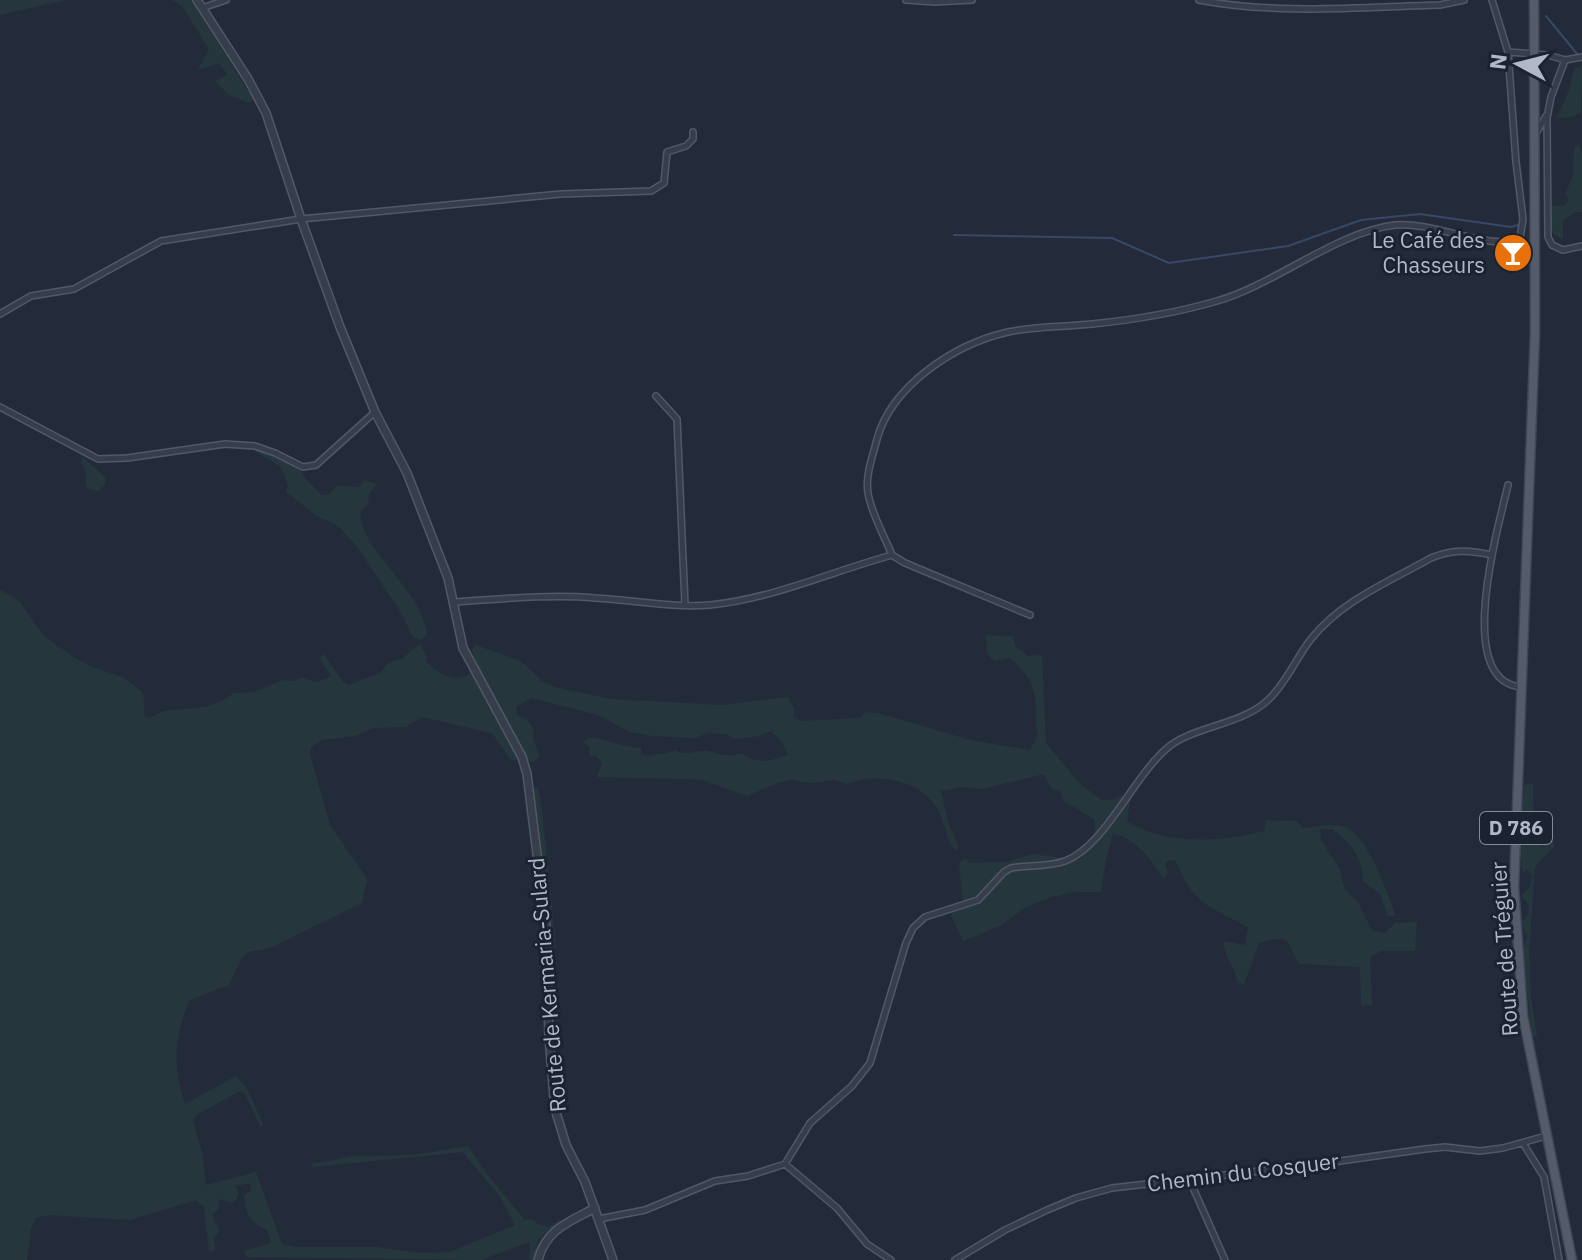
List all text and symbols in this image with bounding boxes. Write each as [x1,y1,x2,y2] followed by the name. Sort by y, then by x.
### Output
[1478,24,1558,104] north arrow
[1482,52,1513,71] text: N
[1372,225,1485,279] place label: Le Café des Chasseurs
[1492,232,1534,274] bar icon: Le Café des Chasseurs
[1480,812,1552,844] road number: D 786
[521,857,572,1113] street label: Route de Kermaria-Sulard
[1483,861,1524,1037] street label: Route de Tréguier
[1145,1145,1341,1198] street label: Chemin du Cosquer

